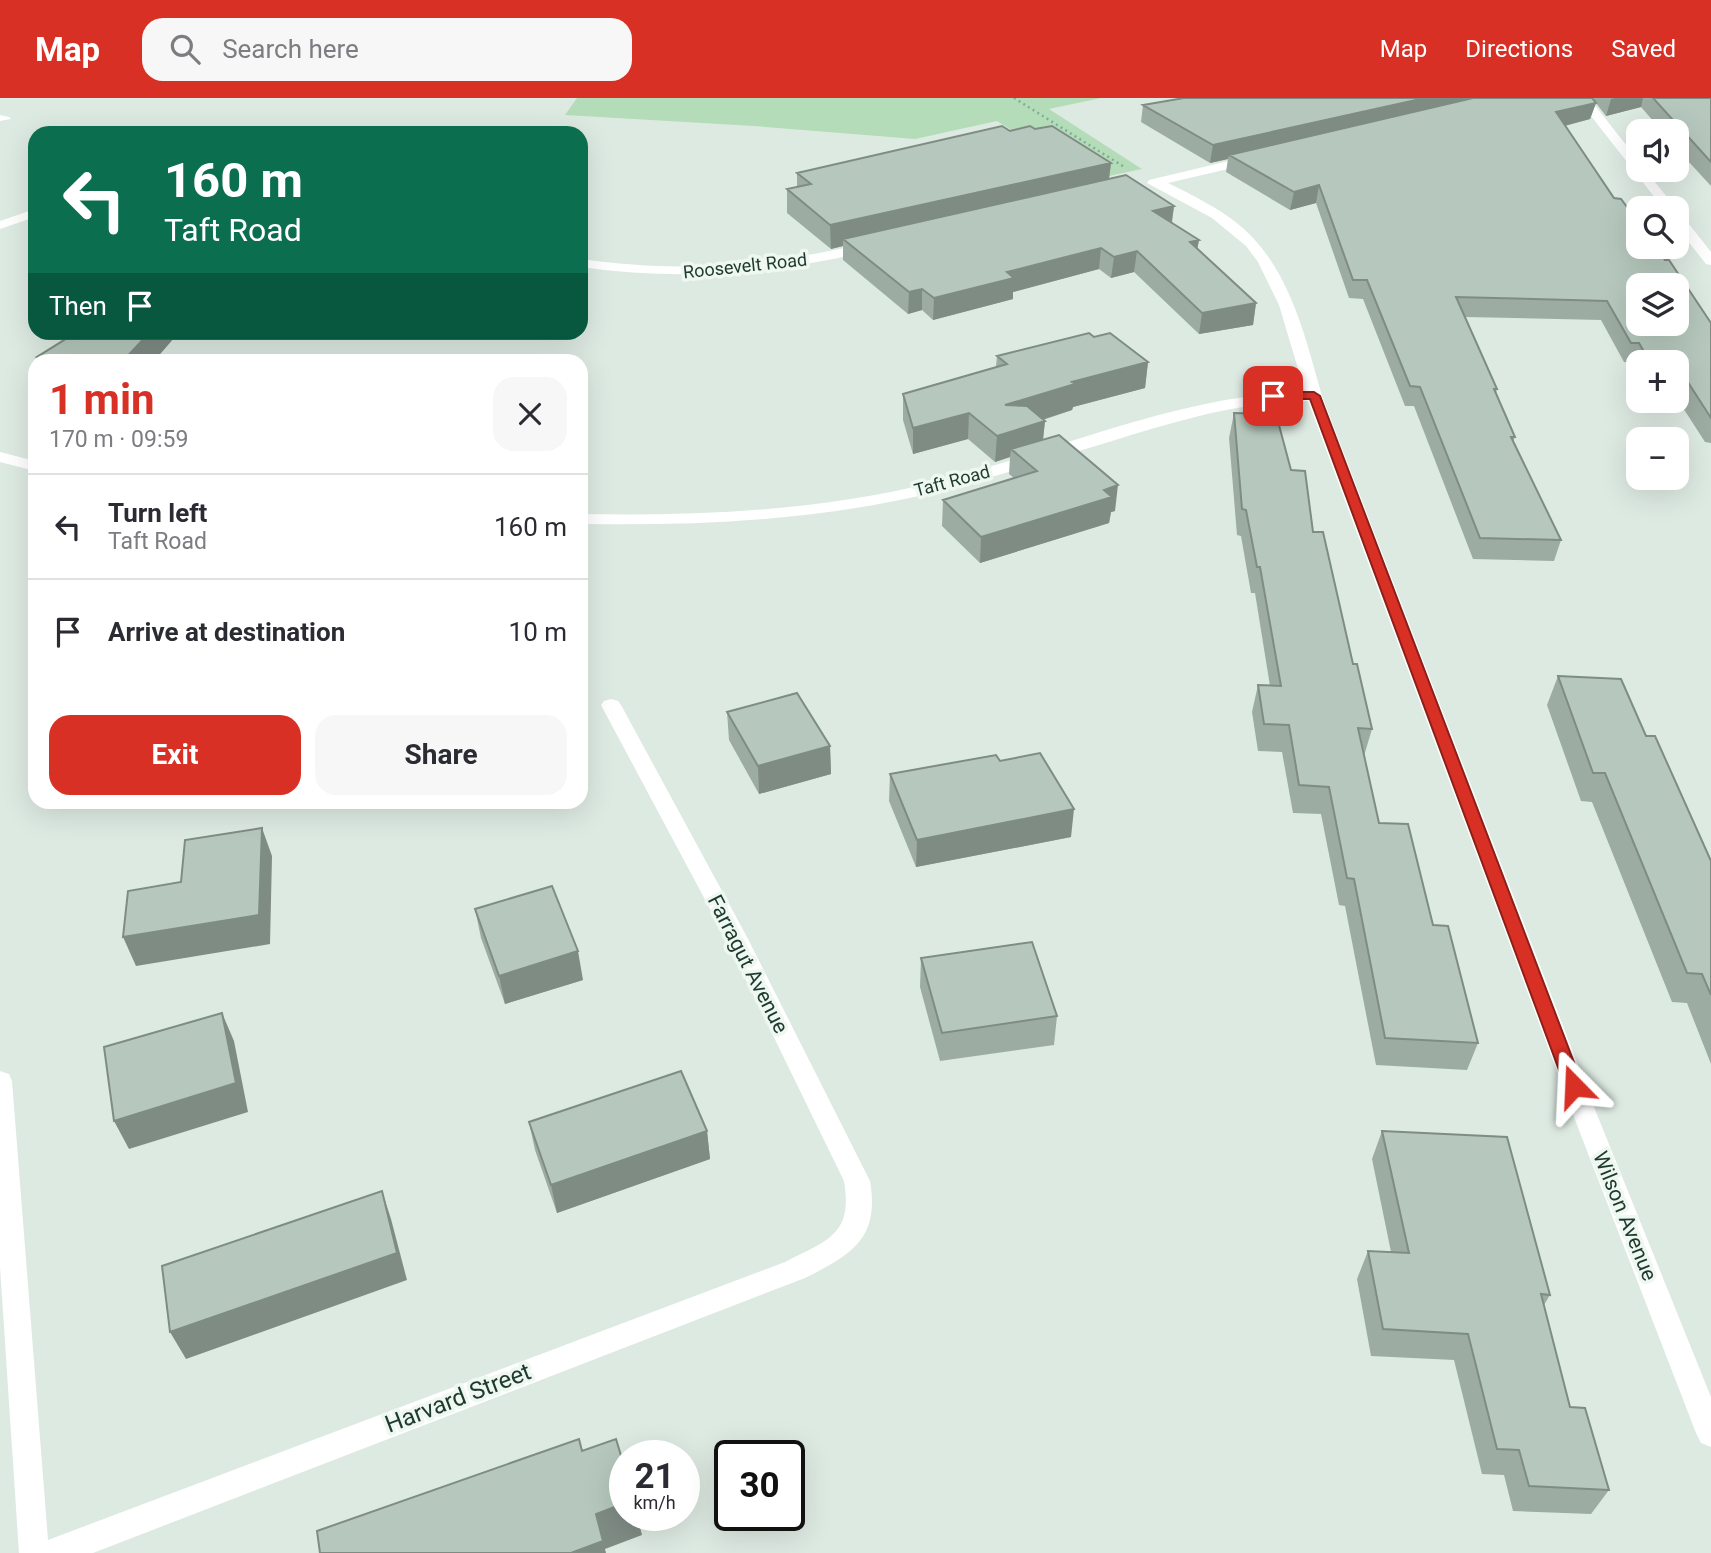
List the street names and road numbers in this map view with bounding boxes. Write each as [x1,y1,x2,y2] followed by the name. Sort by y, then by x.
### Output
[682,249,808,282] street label: Roosevelt Road
[912,460,992,501] street label: Taft Road
[703,891,793,1037] street label: Farragut Avenue
[1588,1148,1662,1284] street label: Wilson Avenue
[381,1357,535,1439] street label: Harvard Street

